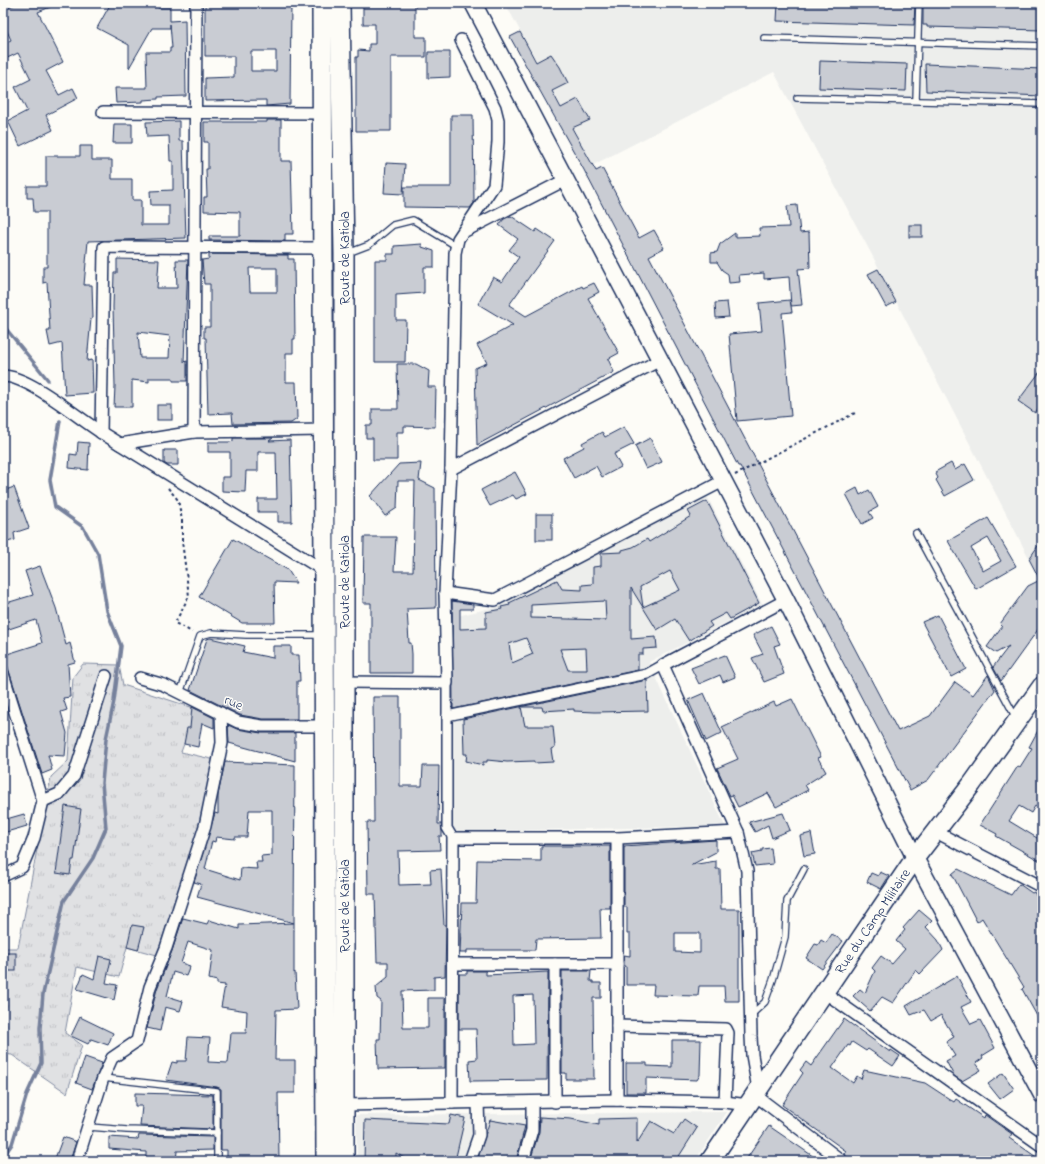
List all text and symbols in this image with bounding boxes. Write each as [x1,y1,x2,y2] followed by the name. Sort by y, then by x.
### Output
[335,211,356,305] street label: Route de Katiola
[335,535,356,629] street label: Route de Katiola
[221,690,247,717] street label: rue
[335,859,356,953] street label: Route de Katiola
[830,864,917,979] street label: Rue du Camp Militaire

